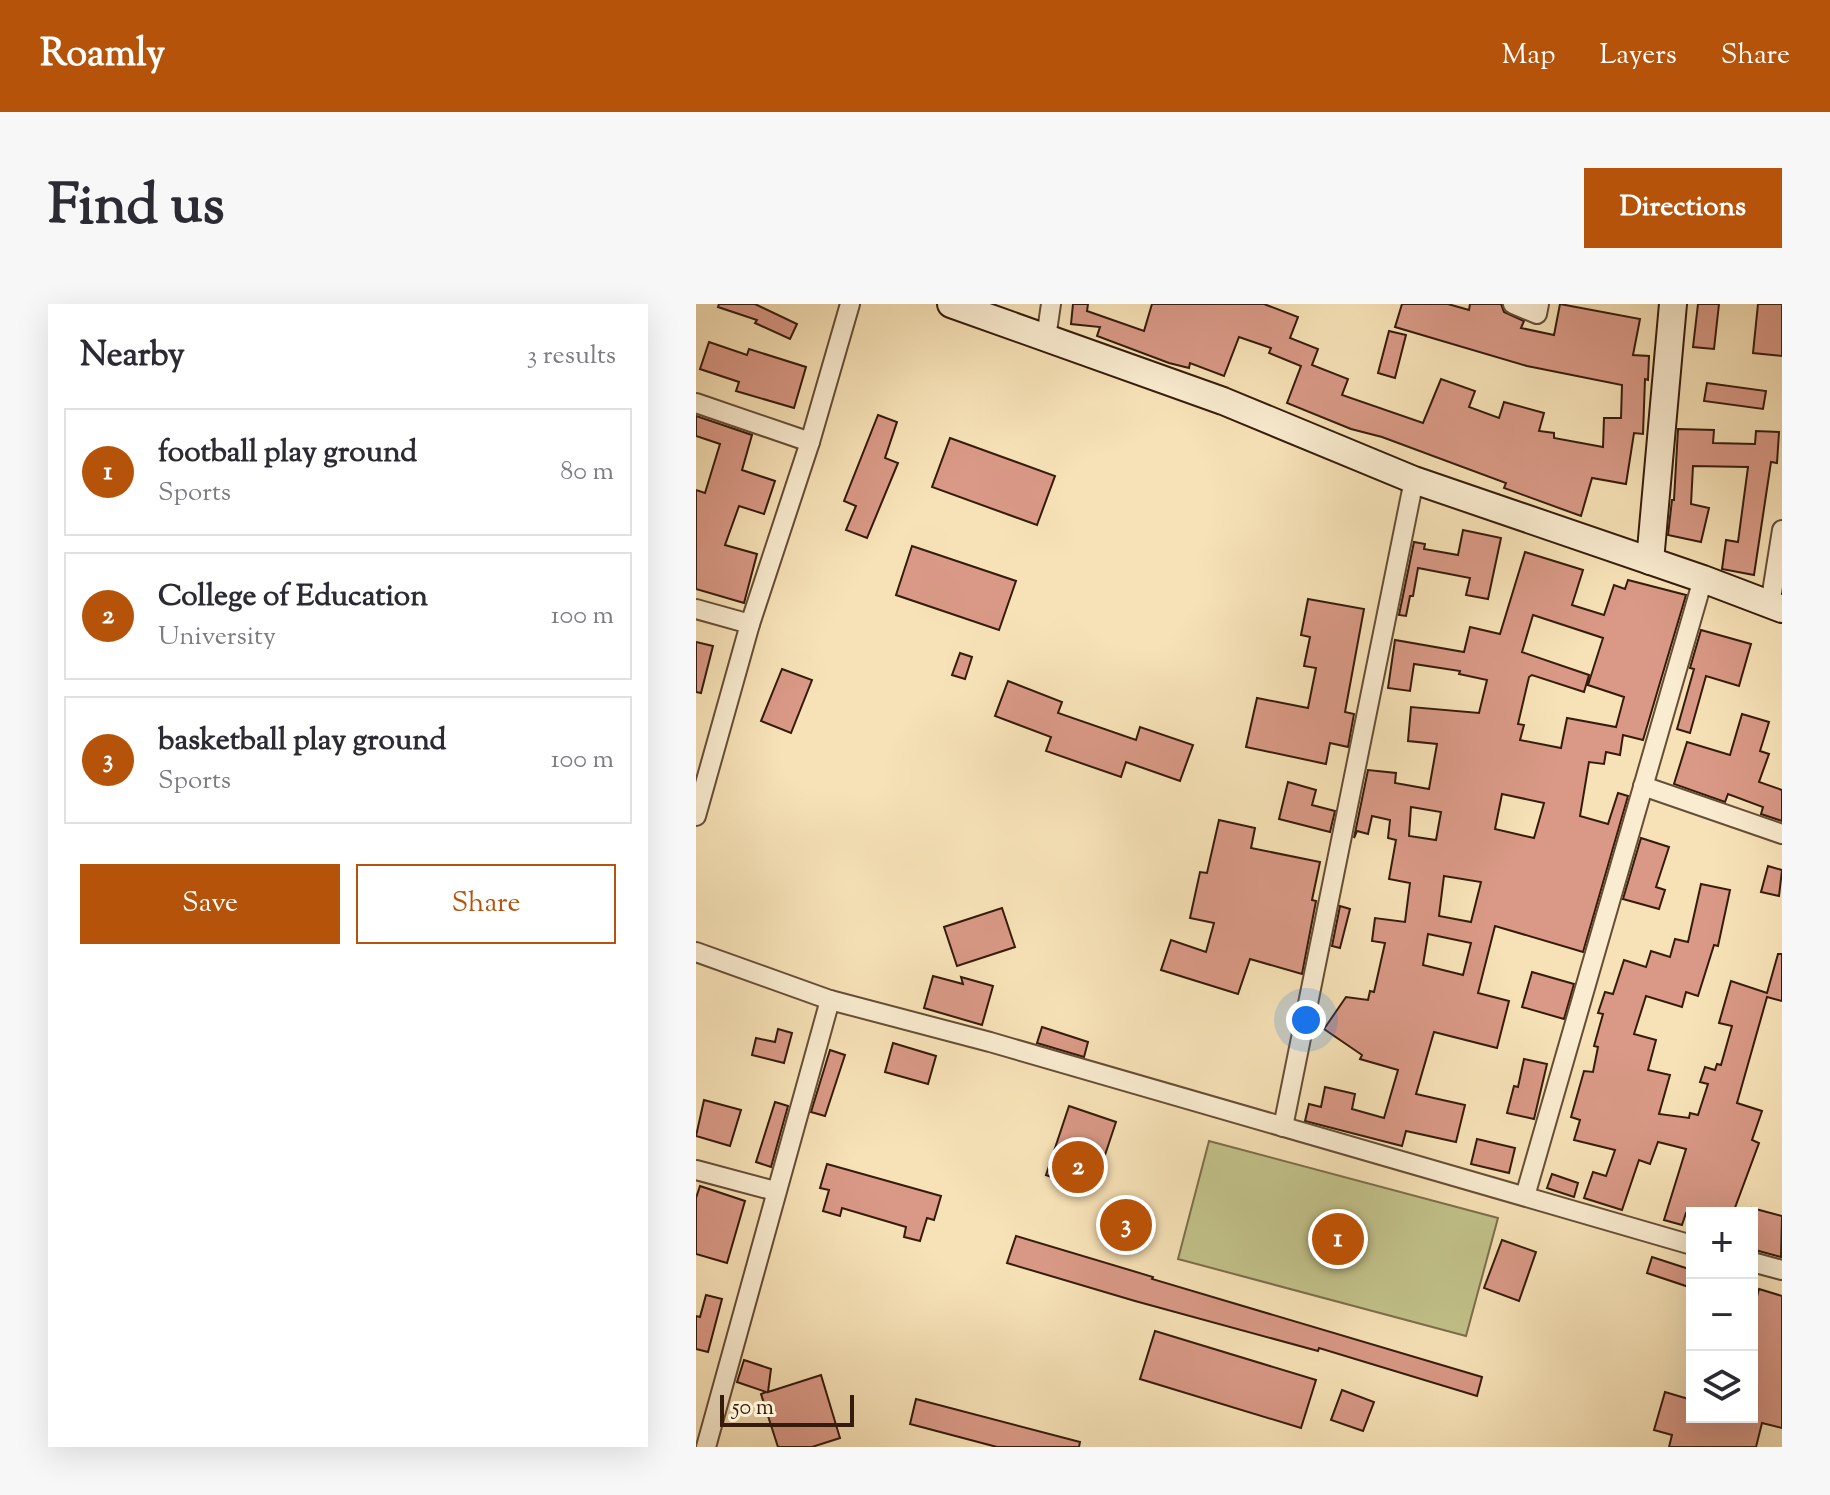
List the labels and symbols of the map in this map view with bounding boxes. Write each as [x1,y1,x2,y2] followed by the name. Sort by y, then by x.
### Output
[1286,1000,1326,1040] your location
[1052,1137,1104,1197] pin: 2
[1100,1195,1152,1255] pin: 3
[1312,1209,1364,1269] pin: 1
[720,1391,854,1427] scale bar

